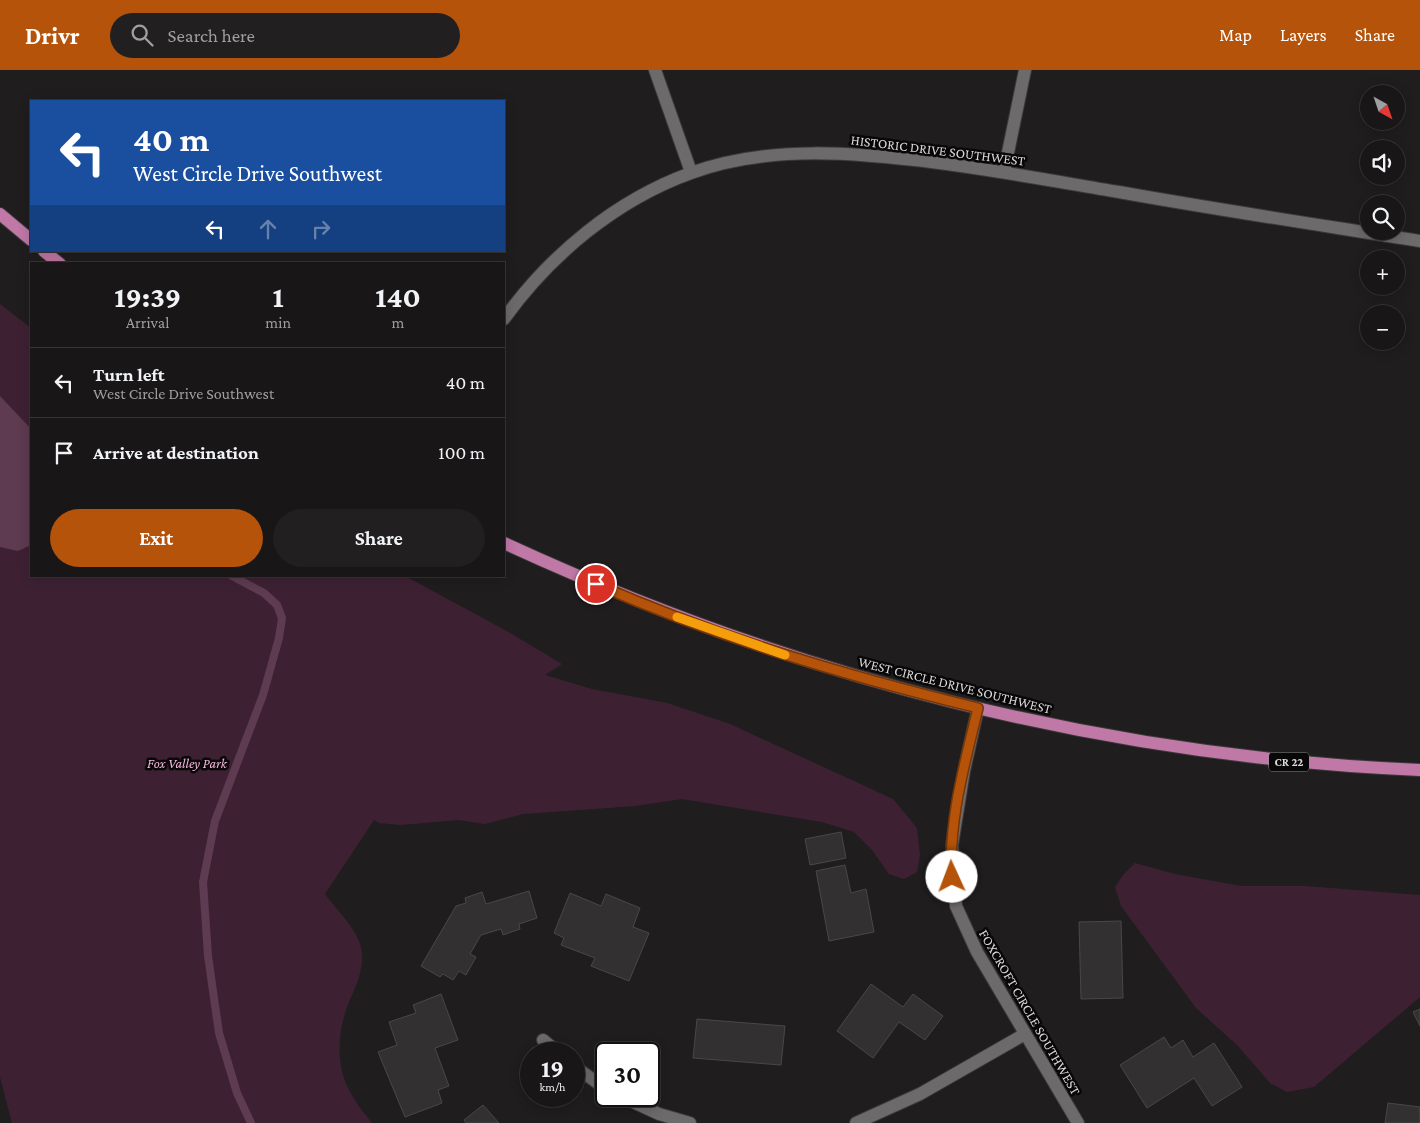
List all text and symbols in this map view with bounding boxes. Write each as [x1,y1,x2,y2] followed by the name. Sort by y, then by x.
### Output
[110,13,460,58] search box
[128,21,156,49] icon: search
[25,22,80,49] text: Drivr
[168,25,255,46] text: Search here
[1219,25,1252,45] text: Map
[1280,25,1327,45] text: Layers
[1355,25,1395,45] text: Share
[1360,85,1405,130] north arrow
[1360,85,1405,350] map controls
[50,120,115,185] icon: left
[133,120,210,159] text: 40 m
[850,131,1026,169] street label: HISTORIC DRIVE SOUTHWEST
[1360,140,1405,185] button: sound
[133,161,382,186] text: West Circle Drive Southwest
[1360,195,1405,240] button: search
[201,215,229,243] icon: left
[254,215,282,243] icon: ahead
[307,215,335,243] icon: right
[1360,250,1405,295] button: +
[114,280,181,313] text: 19:39
[273,280,284,313] text: 1
[375,280,421,313] text: 140
[1360,305,1405,350] button: −
[126,314,169,331] text: Arrival
[265,314,291,331] text: min
[392,314,404,331] text: m
[93,364,165,385] text: Turn left
[50,369,78,397] icon: left
[446,372,485,393] text: 40 m
[93,385,274,402] text: West Circle Drive Southwest
[50,439,78,467] icon: arrive
[93,442,259,463] text: Arrive at destination
[438,442,485,463] text: 100 m
[50,509,263,567] button: Exit
[273,509,485,567] button: Share
[575,563,617,605] pin
[582,570,610,598] icon: arrive
[857,653,1054,717] street label: WEST CIRCLE DRIVE SOUTHWEST
[1269,752,1309,772] road number: CR 22
[147,755,228,771] park label: Fox Valley Park
[925,850,977,902] position arrow
[976,926,1084,1098] street label: FOXCROFT CIRCLE SOUTHWEST
[595,1042,660,1107] speed limit sign: 30
[541,1055,564,1082] text: 19
[540,1080,565,1094] text: km/h

